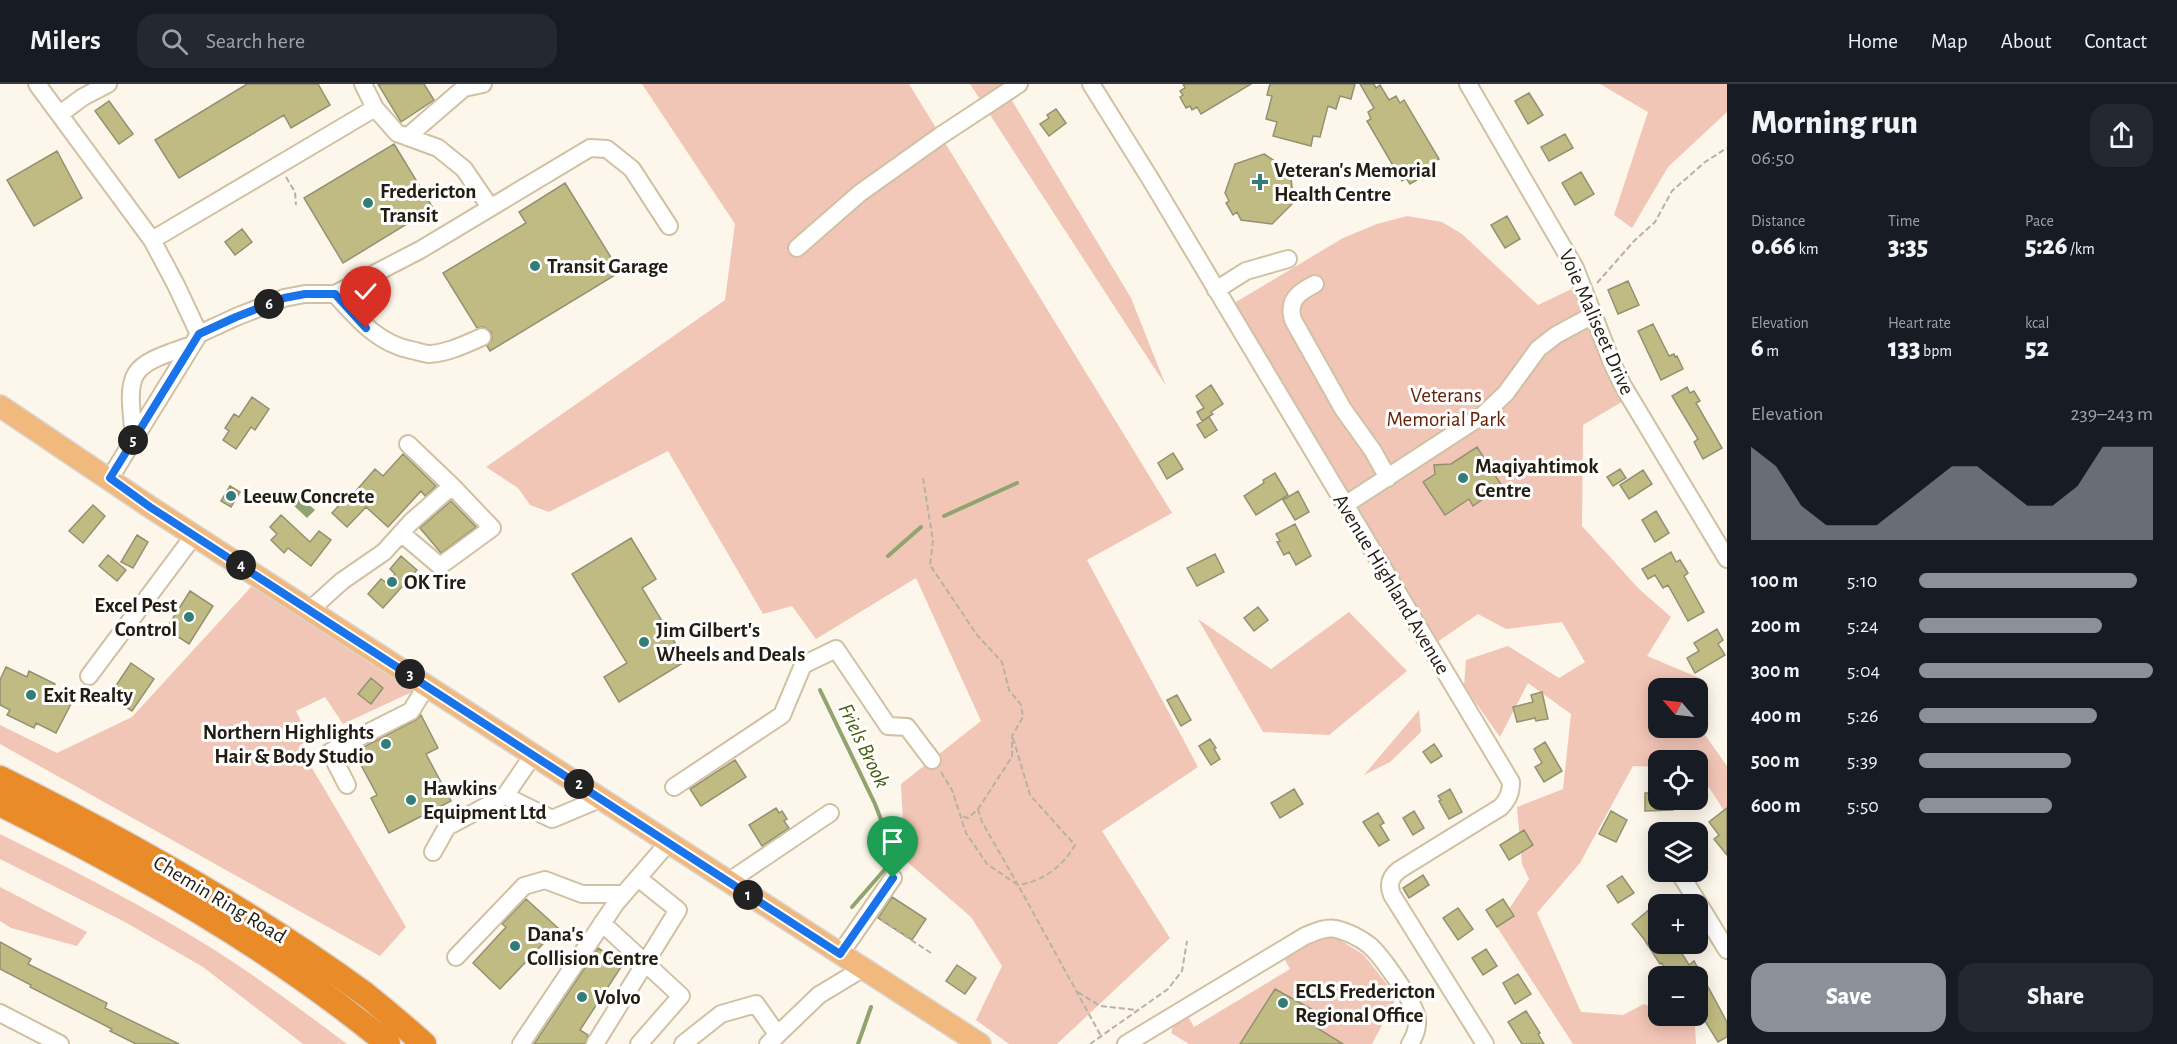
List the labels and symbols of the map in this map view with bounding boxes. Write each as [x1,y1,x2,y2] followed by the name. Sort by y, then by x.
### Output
[1274,160,1437,205] place label: Veteran's Memorial Health Centre
[1251,173,1269,191] marker: Veteran's Memorial Health Centre
[380,181,476,226] place label: Fredericton Transit
[361,196,375,210] marker: Fredericton Transit
[1555,246,1638,398] street label: Voie Maliseet Drive
[547,256,668,277] place label: Transit Garage
[528,259,542,273] marker: Transit Garage
[340,266,391,328] pin
[254,289,284,319] pin: 6
[1386,385,1506,430] park label: Veterans Memorial Park
[118,425,148,455] pin: 5
[1475,456,1599,501] place label: Maqiyahtimok Centre
[1456,471,1470,485] marker: Maqiyahtimok Centre
[243,486,374,507] place label: Leeuw Concrete
[224,489,238,503] marker: Leeuw Concrete
[1329,490,1454,678] street label: Avenue Highland Avenue
[226,550,256,580] pin: 4
[404,572,466,593] place label: OK Tire
[385,575,399,589] marker: OK Tire
[94,595,177,640] place label: Excel Pest Control
[182,610,196,624] marker: Excel Pest Control
[656,620,805,665] place label: Jim Gilbert's Wheels and Deals
[637,635,651,649] marker: Jim Gilbert's Wheels and Deals
[395,659,425,689] pin: 3
[1648,678,1708,738] north arrow
[43,685,133,706] place label: Exit Realty
[24,688,38,702] marker: Exit Realty
[834,700,894,791] water label: Friels Brook
[203,722,374,767] place label: Northern Highlights Hair & Body Studio
[379,737,393,751] marker: Northern Highlights Hair & Body Studio
[564,769,594,799] pin: 2
[423,778,547,823] place label: Hawkins Equipment Ltd
[404,793,418,807] marker: Hawkins Equipment Ltd
[867,816,918,878] pin
[150,852,290,947] street label: Chemin Ring Road
[733,880,763,910] pin: 1
[527,924,658,969] place label: Dana's Collision Centre
[508,939,522,953] marker: Dana's Collision Centre
[1295,981,1435,1026] place label: ECLS Fredericton Regional Office
[594,987,641,1008] place label: Volvo
[575,990,589,1004] marker: Volvo
[1276,996,1290,1010] marker: ECLS Fredericton Regional Office

